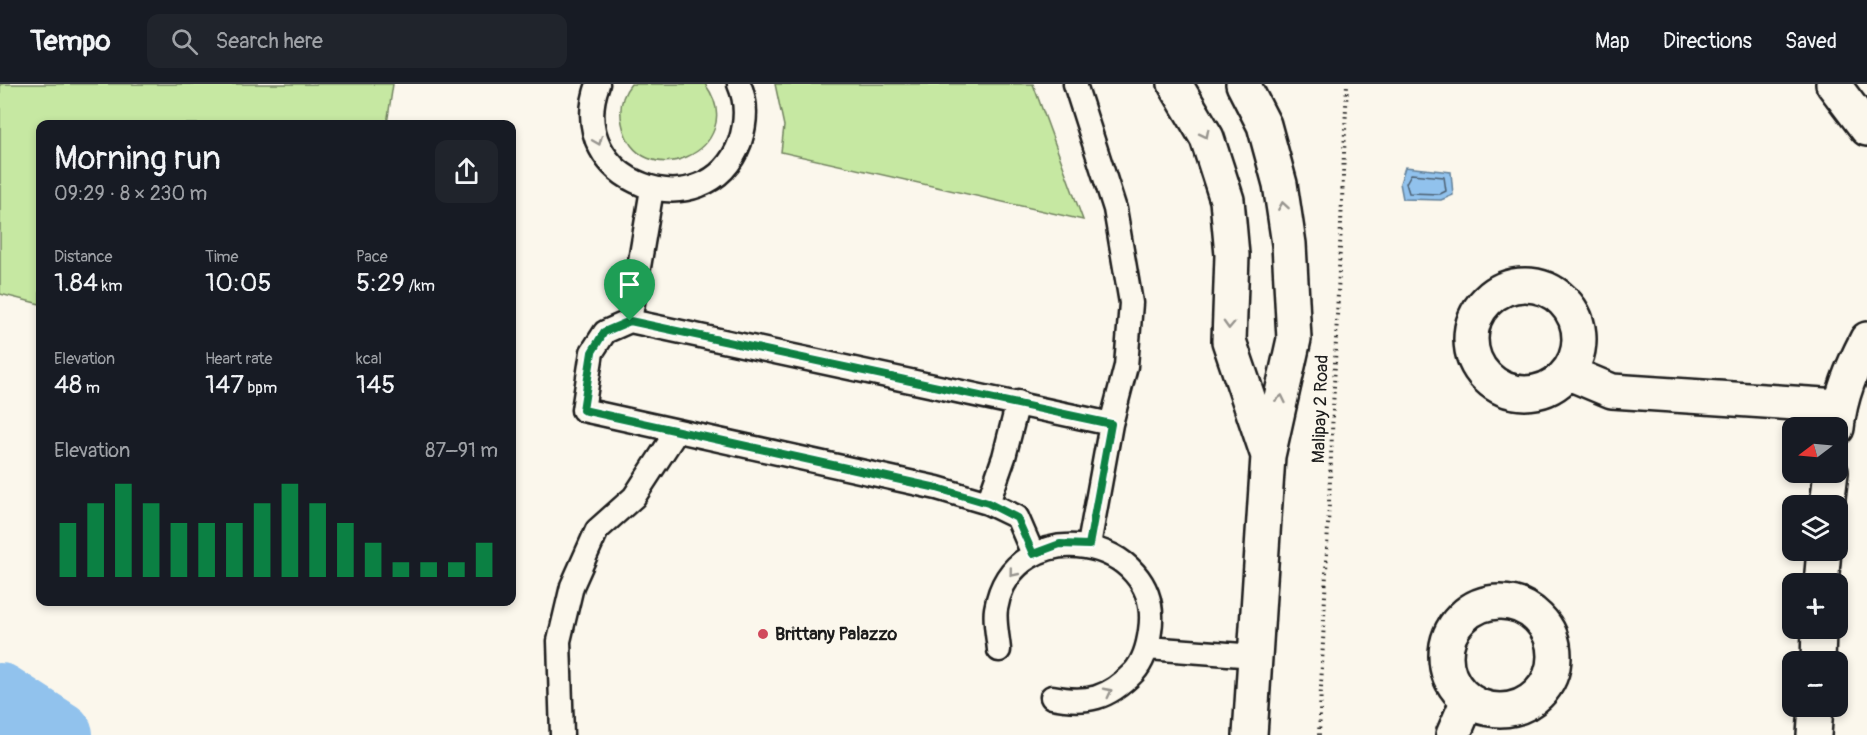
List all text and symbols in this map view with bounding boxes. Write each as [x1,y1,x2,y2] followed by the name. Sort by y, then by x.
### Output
[147,14,567,68] search box
[30,24,111,59] text: Tempo
[168,25,201,58] icon: search
[216,27,323,55] text: Search here
[1595,28,1630,55] text: Map
[1663,28,1752,55] text: Directions
[1785,28,1837,55] text: Saved
[1197,128,1209,139] one-way arrow
[590,135,603,145] one-way arrow
[54,138,221,179] text: Morning run
[435,140,498,203] button: share
[54,181,207,206] text: 09:29 · 8 × 230 m
[1278,201,1290,211] one-way arrow
[54,247,113,267] text: Distance
[205,247,238,267] text: Time
[356,247,388,267] text: Pace
[604,259,655,321] pin
[54,267,98,299] text: 1.84
[205,267,272,299] text: 10:05
[356,267,405,299] text: 5:29
[613,268,646,301] icon: arrive
[98,276,122,296] text: km
[405,276,435,296] text: /km
[1223,321,1236,330] one-way arrow
[54,349,115,369] text: Elevation
[205,349,272,369] text: Heart rate
[356,349,382,369] text: kcal
[1307,354,1334,464] street label: Malipay 2 Road
[54,369,82,401] text: 48
[205,369,244,401] text: 147
[356,369,395,401] text: 145
[82,378,100,398] text: m
[244,378,277,398] text: bpm
[1273,394,1286,404] one-way arrow
[1782,417,1848,483] north arrow
[1782,417,1848,717] map controls
[54,438,130,463] text: Elevation
[425,438,498,463] text: 87–91 m
[1782,495,1848,561] button: layers
[1010,566,1021,577] one-way arrow
[1782,573,1848,639] button: +
[775,623,898,646] place label: Brittany Palazzo
[756,627,770,641] marker: Brittany Palazzo
[1782,651,1848,717] button: −
[1102,688,1112,699] one-way arrow

